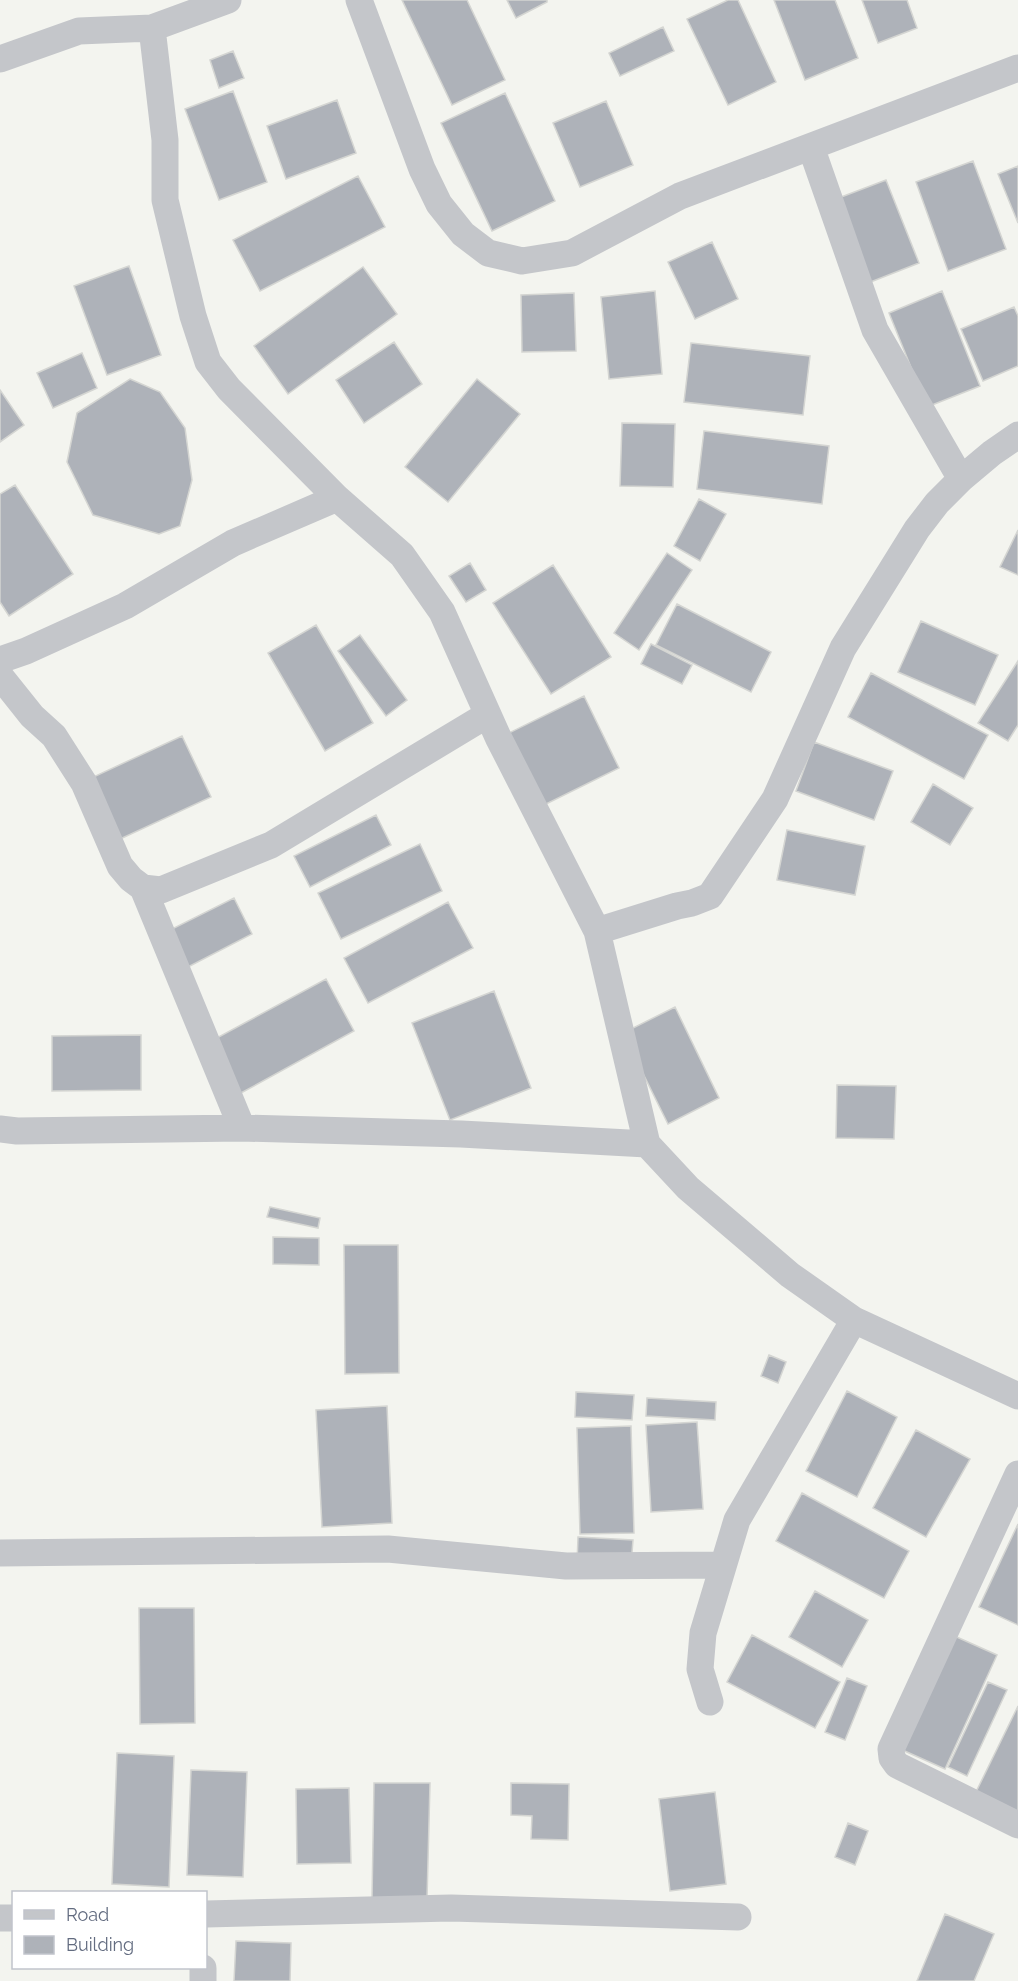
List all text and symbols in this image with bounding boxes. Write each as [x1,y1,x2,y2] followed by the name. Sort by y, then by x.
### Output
[12,1891,207,1969] legend
[66,1904,109,1925] text: Road
[66,1934,134,1955] text: Building

